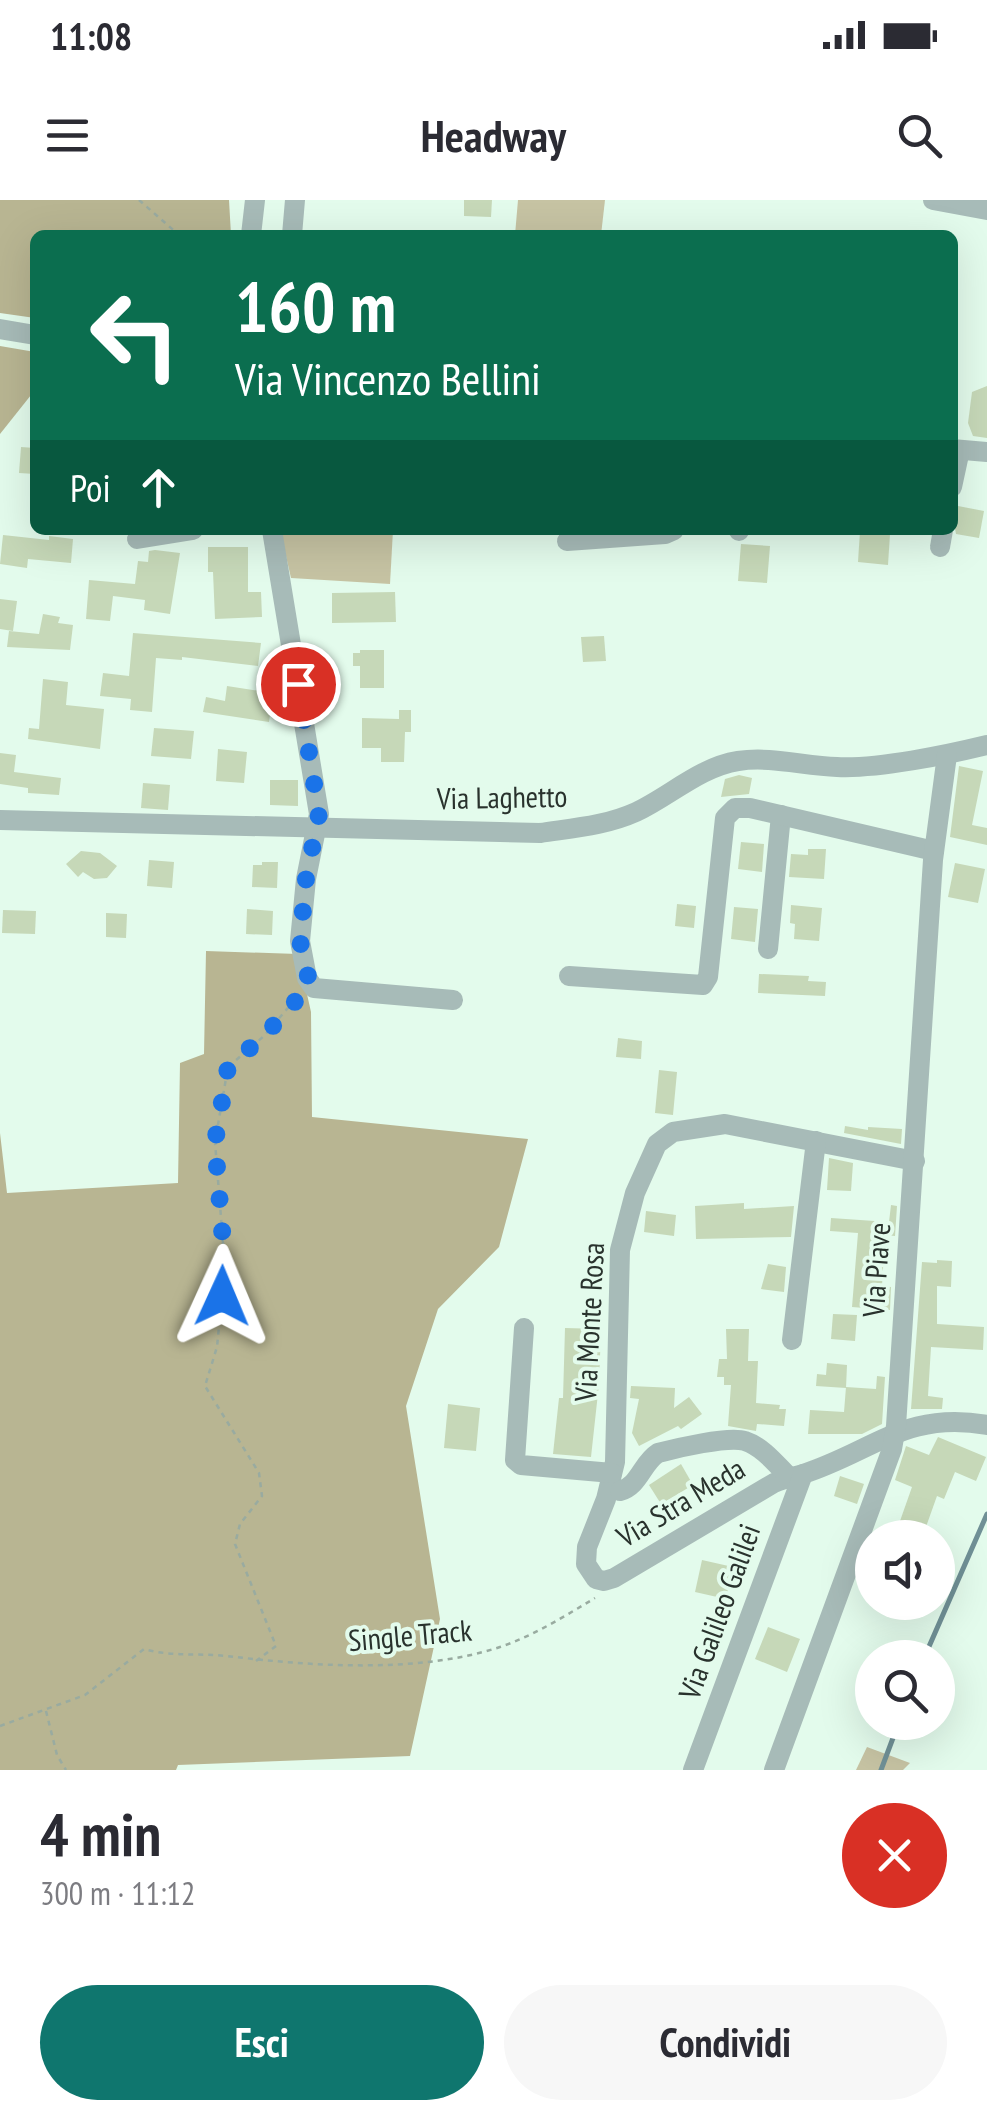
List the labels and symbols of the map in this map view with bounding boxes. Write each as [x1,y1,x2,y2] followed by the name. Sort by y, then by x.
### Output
[256,642,341,727] pin
[435,776,568,817] street label: Via Laghetto
[853,1221,898,1320] street label: Via Piave
[565,1241,612,1403] street label: Via Monte Rosa
[170,1244,274,1348] position arrow
[608,1448,752,1556] street label: Via Stra Meda
[669,1519,768,1705] street label: Via Galileo Galilei
[346,1610,474,1659] street label: Single Track

